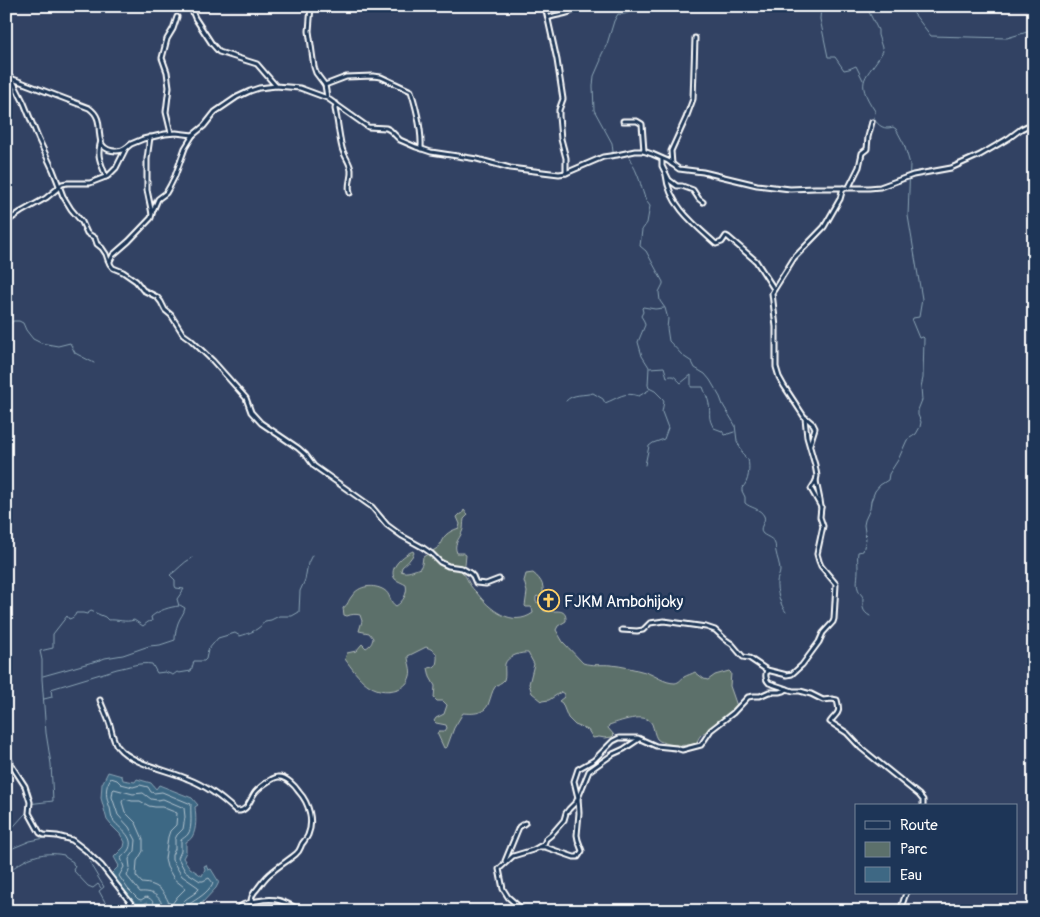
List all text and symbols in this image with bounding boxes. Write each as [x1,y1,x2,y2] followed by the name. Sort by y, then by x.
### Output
[536,589,560,613] church icon: FJKM Ambohijoky
[564,592,683,612] place label: FJKM Ambohijoky
[855,804,1018,894] legend
[900,816,938,835] text: Route
[900,840,928,859] text: Parc
[900,866,922,885] text: Eau

